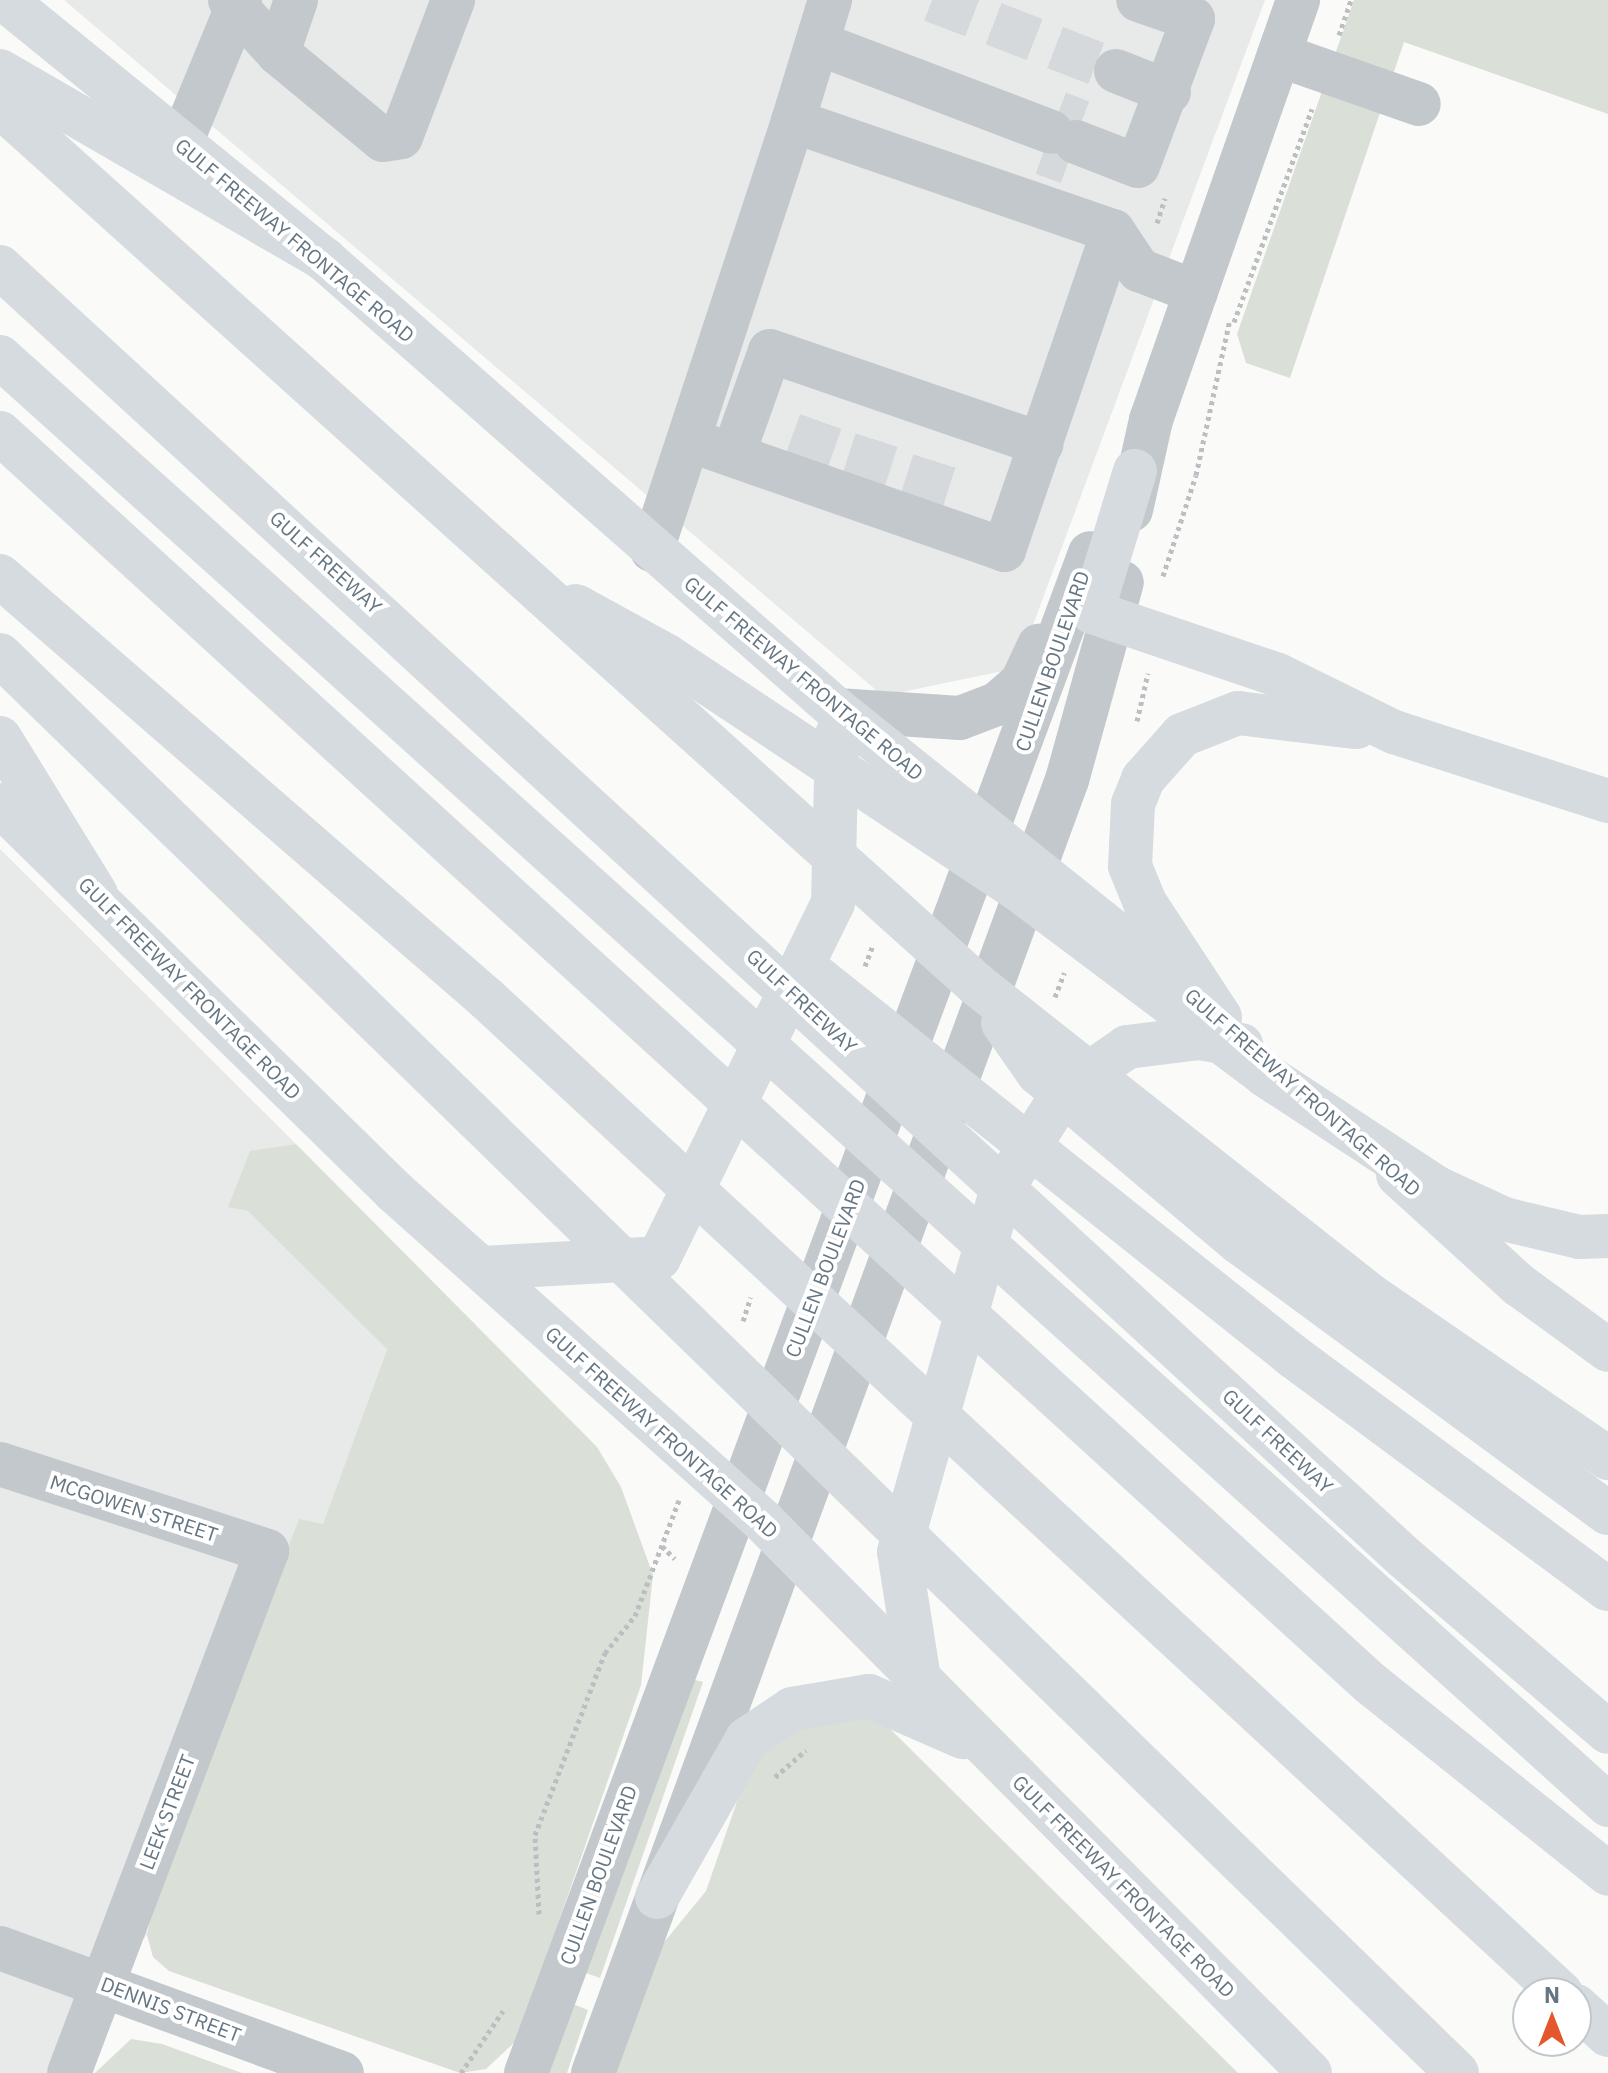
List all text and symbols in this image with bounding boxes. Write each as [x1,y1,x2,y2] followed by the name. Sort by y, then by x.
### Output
[171,133,419,347] street label: GULF FREEWAY FRONTAGE ROAD
[265,506,387,618] street label: GULF FREEWAY
[1010,568,1094,754] street label: CULLEN BOULEVARD
[680,571,928,785] street label: GULF FREEWAY FRONTAGE ROAD
[74,872,306,1104] street label: GULF FREEWAY FRONTAGE ROAD
[742,944,862,1058] street label: GULF FREEWAY
[1180,983,1426,1201] street label: GULF FREEWAY FRONTAGE ROAD
[780,1175,870,1361] street label: CULLEN BOULEVARD
[541,1321,783,1543] street label: GULF FREEWAY FRONTAGE ROAD
[1218,1384,1338,1498] street label: GULF FREEWAY
[47,1470,221,1546] street label: MCGOWEN STREET
[134,1751,200,1873] street label: LEEK STREET
[1008,1770,1240,2002] street label: GULF FREEWAY FRONTAGE ROAD
[554,1782,642,1968] street label: CULLEN BOULEVARD
[98,1971,244,2047] street label: DENNIS STREET
[1512,1977,1592,2057] north arrow
[1544,1980,1560,2009] text: N

